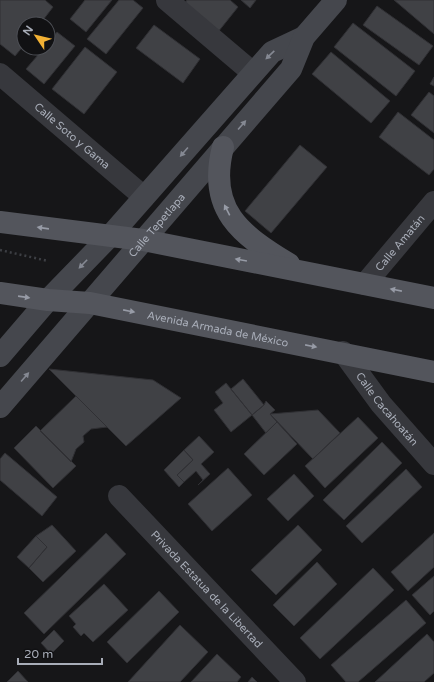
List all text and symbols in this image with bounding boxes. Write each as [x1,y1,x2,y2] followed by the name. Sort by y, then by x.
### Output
[16,16,56,56] north arrow
[20,23,36,38] text: N
[265,50,275,60] one-way arrow
[32,100,113,172] street label: Calle Soto y Gama
[237,121,246,130] one-way arrow
[179,147,188,158] one-way arrow
[126,191,188,260] street label: Calle Tepetlapa
[223,204,230,216] one-way arrow
[372,212,427,274] street label: Calle Amatán
[37,225,49,231] one-way arrow
[235,256,247,262] one-way arrow
[78,259,88,269] one-way arrow
[390,287,402,293] one-way arrow
[18,294,30,300] one-way arrow
[123,308,135,314] one-way arrow
[146,308,290,349] street label: Avenida Armada de México
[305,343,317,349] one-way arrow
[353,370,421,448] street label: Calle Cacahoatán
[21,372,30,383] one-way arrow
[149,528,265,650] street label: Privada Estatua de la Libertad
[18,640,102,666] scale bar
[24,647,53,661] text: 20 m

